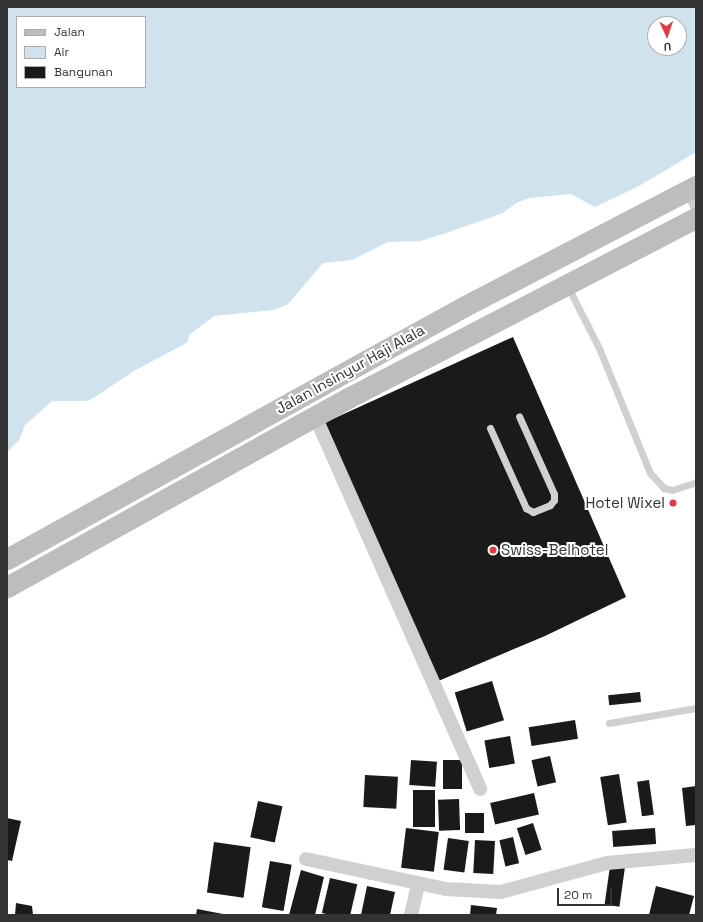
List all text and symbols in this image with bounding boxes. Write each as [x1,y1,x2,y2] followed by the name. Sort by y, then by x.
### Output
[16,16,146,88] legend
[647,16,687,56] north arrow
[54,24,85,40] text: Jalan
[664,40,672,54] text: U
[54,44,69,60] text: Air
[54,64,113,80] text: Bangunan
[272,320,428,418] street label: Jalan Insinyur Haji Alala
[585,494,665,512] place label: Hotel Wixel
[668,498,678,508] marker: Hotel Wixel
[501,541,608,559] place label: Swiss-Belhotel
[488,545,498,555] marker: Swiss-Belhotel
[559,880,614,906] scale bar
[564,887,592,903] text: 20 m

